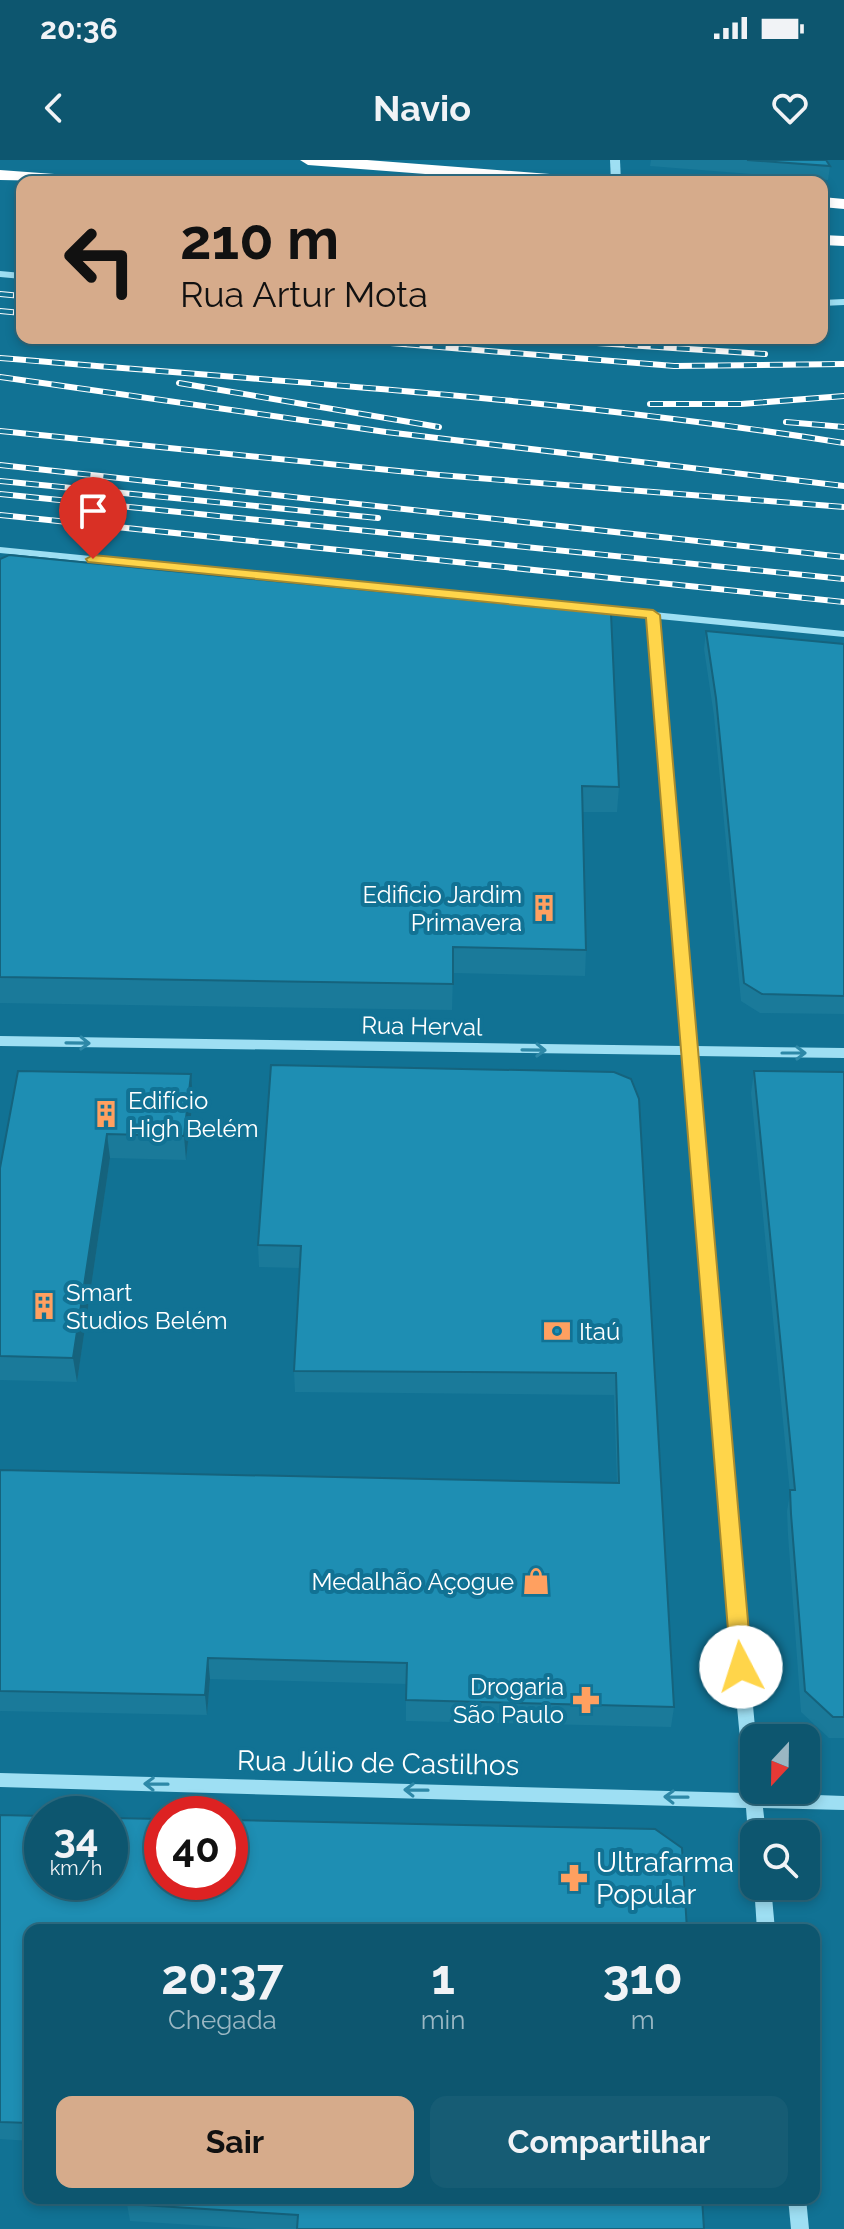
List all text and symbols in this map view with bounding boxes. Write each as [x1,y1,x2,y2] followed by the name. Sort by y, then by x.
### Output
[40,11,118,46] text: 20:36
[32,86,76,130] icon: back
[768,86,812,130] icon: heart
[373,87,471,129] text: Navio
[180,206,339,272] text: 210 m
[48,208,152,312] icon: left
[180,273,428,315] text: Rua Artur Mota
[59,477,127,559] pin
[71,489,115,533] icon: arrive
[363,880,522,937] place label: Edificio Jardim Primavera
[529,893,559,923] building icon: Edificio Jardim Primavera
[361,1010,483,1042] street label: Rua Herval
[64,1035,91,1050] one-way arrow
[520,1042,547,1058] one-way arrow
[780,1045,807,1061] one-way arrow
[128,1086,259,1143] place label: Edifício High Belém
[91,1099,121,1129] building icon: Edifício High Belém
[66,1278,228,1335] place label: Smart Studios Belém
[29,1291,59,1321] building icon: Smart Studios Belém
[542,1316,572,1346] bank icon: Itaú
[579,1317,620,1346] place label: Itaú
[521,1566,551,1596] shop icon: Medalhão Açogue
[311,1567,514,1596] place label: Medalhão Açogue
[699,1625,783,1709] position arrow
[453,1672,564,1729] place label: Drogaria São Paulo
[571,1685,601,1715] pharmacy icon: Drogaria São Paulo
[740,1724,820,1804] north arrow
[740,1724,820,1900] map controls
[237,1744,519,1782] street label: Rua Júlio de Castilhos
[143,1776,170,1791] one-way arrow
[403,1782,430,1798] one-way arrow
[663,1789,690,1805] one-way arrow
[144,1796,248,1900] speed limit sign: 40
[53,1814,99,1861] text: 34
[740,1820,820,1900] button: search
[596,1846,734,1911] place label: Ultrafarma Popular
[50,1856,102,1880] text: km/h
[559,1863,589,1893] pharmacy icon: Ultrafarma Popular
[161,1949,283,2005] text: 20:37
[431,1949,455,2005] text: 1
[603,1949,683,2005] text: 310
[168,2005,277,2035] text: Chegada
[421,2005,465,2035] text: min
[631,2005,655,2035] text: m
[56,2096,414,2188] button: Sair
[430,2096,788,2188] button: Compartilhar

